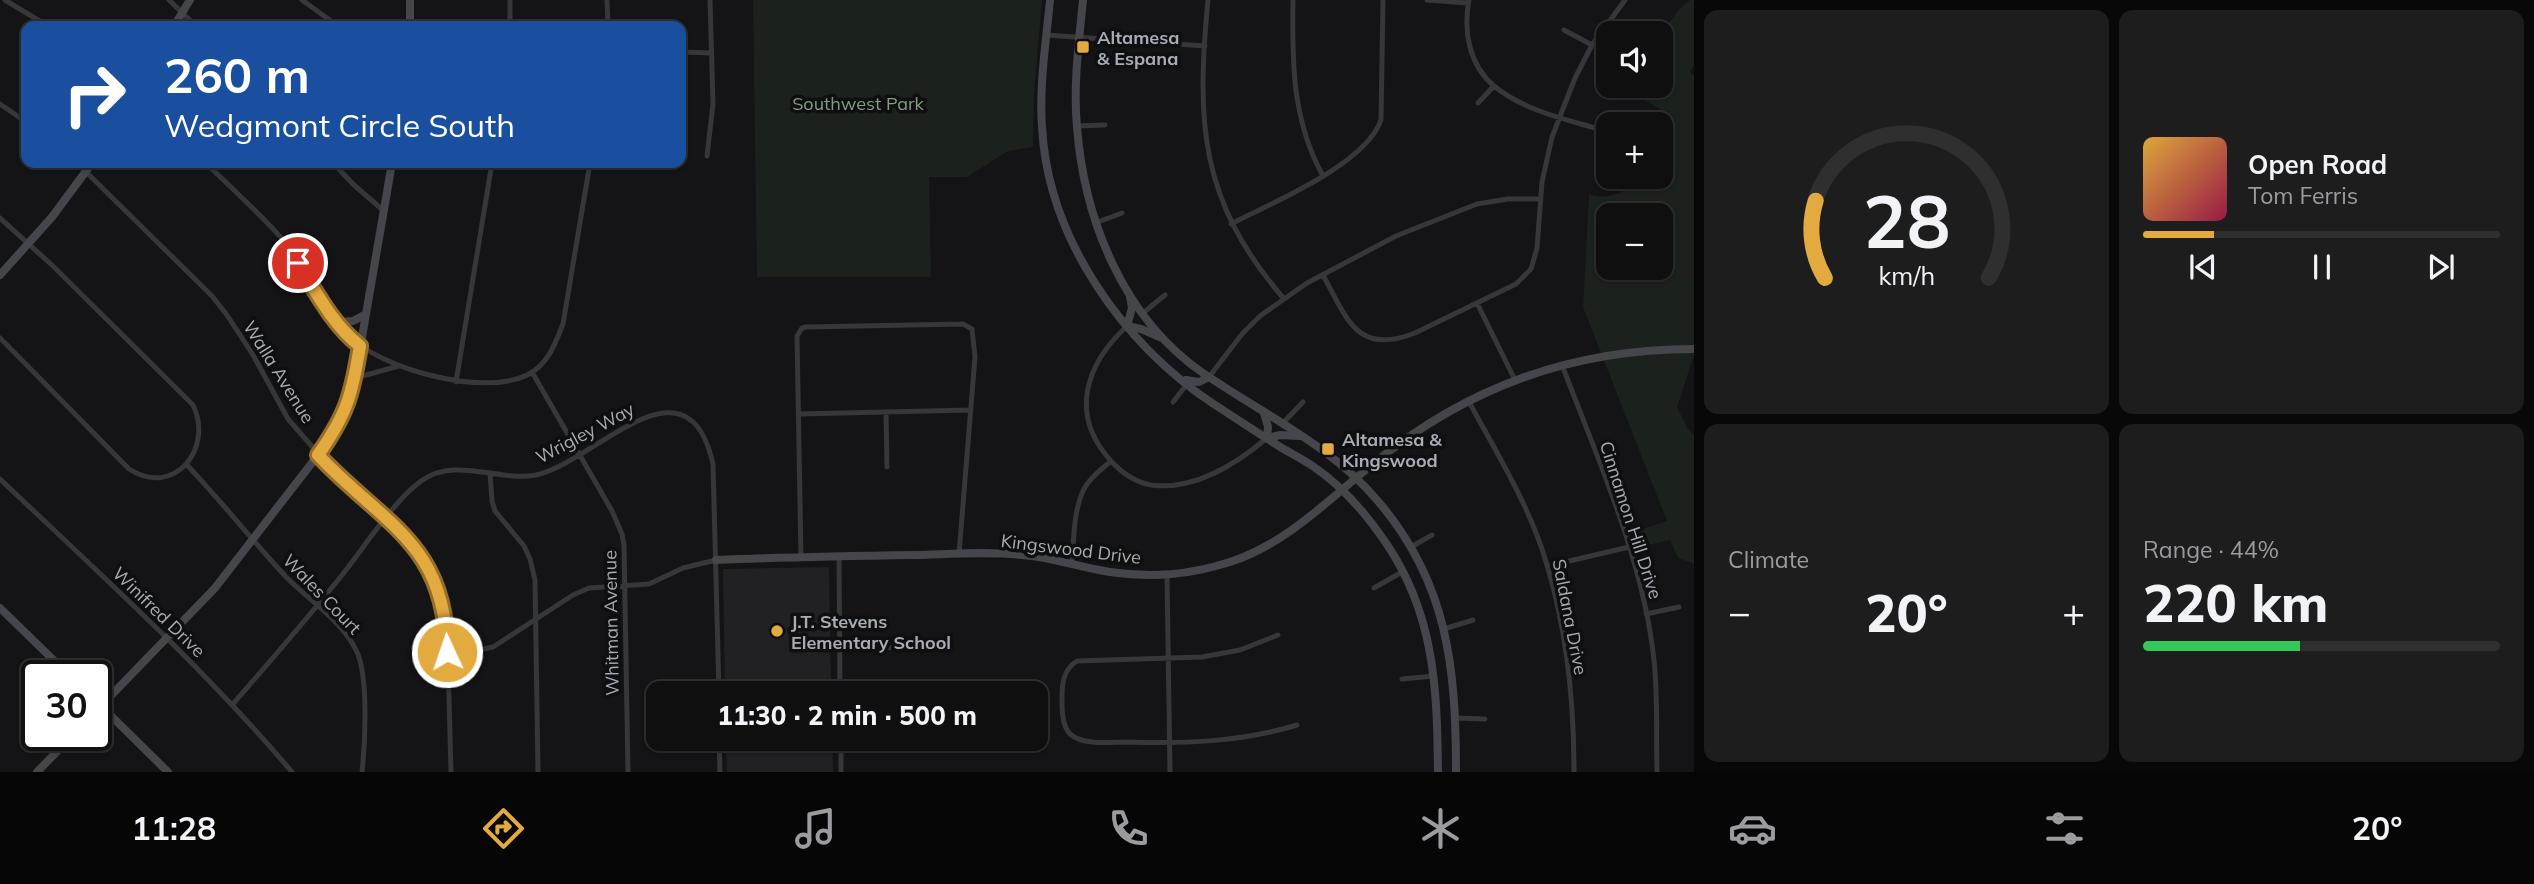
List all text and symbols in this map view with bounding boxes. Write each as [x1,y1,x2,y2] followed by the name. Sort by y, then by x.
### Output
[1596,21,1673,280] map controls
[1596,21,1673,98] button: sound
[1097,26,1179,70] place label: Altamesa & Espana
[1075,39,1091,55] marker: Altamesa & Espana
[164,44,310,105] text: 260 m
[49,49,140,140] icon: right
[792,92,925,115] park label: Southwest Park
[164,105,515,145] text: Wedgmont Circle South
[1596,112,1673,189] button: +
[2248,148,2387,181] text: Open Road
[1863,175,1950,266] text: 28
[2248,181,2358,210] text: Tom Ferris
[1596,203,1673,280] button: −
[268,233,328,293] pin
[279,244,317,282] icon: arrive
[2184,248,2222,286] icon: previous
[2303,248,2341,286] icon: pause
[2422,248,2460,286] icon: next
[1878,260,1935,291] text: km/h
[238,316,320,428] street label: Walla Avenue
[532,397,639,469] street label: Wrigley Way
[1342,428,1442,472] place label: Altamesa & Kingswood
[1595,438,1667,602] street label: Cinnamon Hill Drive
[1320,441,1336,457] marker: Altamesa & Kingswood
[1000,529,1142,569] street label: Kingswood Drive
[2143,535,2279,564] text: Range · 44%
[1728,545,1809,574] text: Climate
[278,549,366,639] street label: Wales Court
[598,550,624,696] street label: Whitman Avenue
[1548,557,1592,677] street label: Saldana Drive
[108,562,210,662] street label: Winifred Drive
[2143,570,2328,635] text: 220 km
[1865,580,1948,645] text: 20°
[1728,588,1751,636] text: −
[2062,588,2085,636] text: +
[791,610,951,654] place label: J.T. Stevens Elementary School
[410,615,484,689] position arrow
[769,623,785,639] marker: J.T. Stevens Elementary School
[21,660,112,751] speed limit sign: 30
[717,699,977,732] text: 11:30 · 2 min · 500 m
[479,804,528,853] icon: directions
[791,804,840,853] icon: music
[1104,804,1153,853] icon: phone
[1416,804,1465,853] icon: climate
[1728,804,1777,853] icon: car
[2040,804,2089,853] icon: filters
[132,808,216,848] text: 11:28
[2352,808,2402,848] text: 20°

